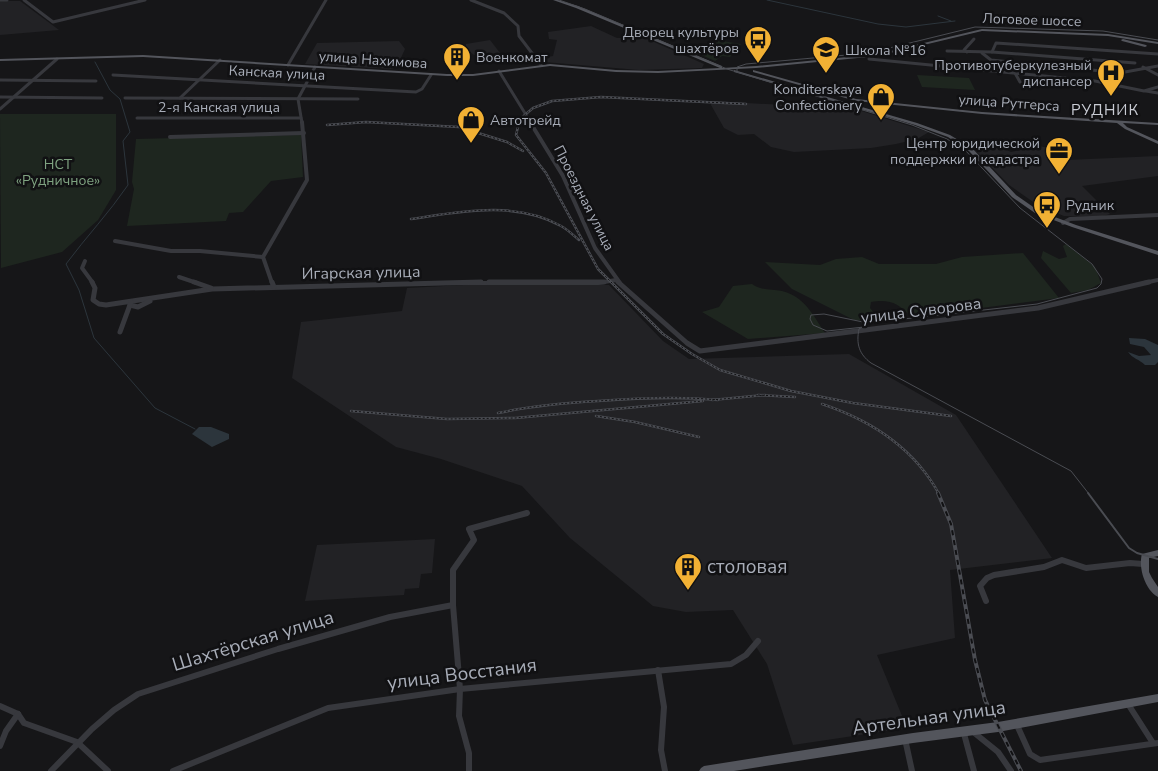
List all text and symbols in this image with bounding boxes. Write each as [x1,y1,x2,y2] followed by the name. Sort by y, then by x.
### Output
[982,9,1082,31] street label: Логовое шоссе
[623,23,739,58] place label: Дворец культуры шахтёров
[743,25,773,64] bus stop icon: Дворец культуры шахтёров
[811,35,841,74] school or university icon: Школа №16
[845,41,926,60] place label: Школа №16
[442,42,472,81] building icon: Военкомат
[318,47,428,73] street label: улица Нахимова
[476,48,548,67] place label: Военкомат
[934,56,1092,91] place label: Противотуберкулезный диспансер
[1096,58,1126,97] hospital icon: Противотуберкулезный диспансер
[228,61,326,85] street label: Канская улица
[774,80,863,115] place label: Konditerskaya Confectionery
[866,82,896,121] shop icon: Konditerskaya Confectionery
[958,90,1060,116] street label: улица Рутгерса
[158,98,280,117] street label: 2-я Канская улица
[1071,100,1139,120] district label: РУДНИК
[456,105,486,144] shop icon: Автотрейд
[490,111,561,130] place label: Автотрейд
[890,134,1040,169] place label: Центр юридической поддержки и кадастра
[1044,136,1074,175] office icon: Центр юридической поддержки и кадастра
[549,142,619,254] street label: Проездная улица
[16,155,100,190] park label: НСТ «Рудничное»
[1032,190,1062,229] bus stop icon: Рудник
[1066,196,1115,215] place label: Рудник
[301,261,421,285] street label: Игарская улица
[859,293,983,329] street label: улица Суворова
[673,552,703,591] building icon: столовая
[707,554,788,580] place label: столовая
[169,604,337,678] street label: Шахтёрская улица
[386,652,538,696] street label: улица Восстания
[851,694,1007,742] street label: Артельная улица

